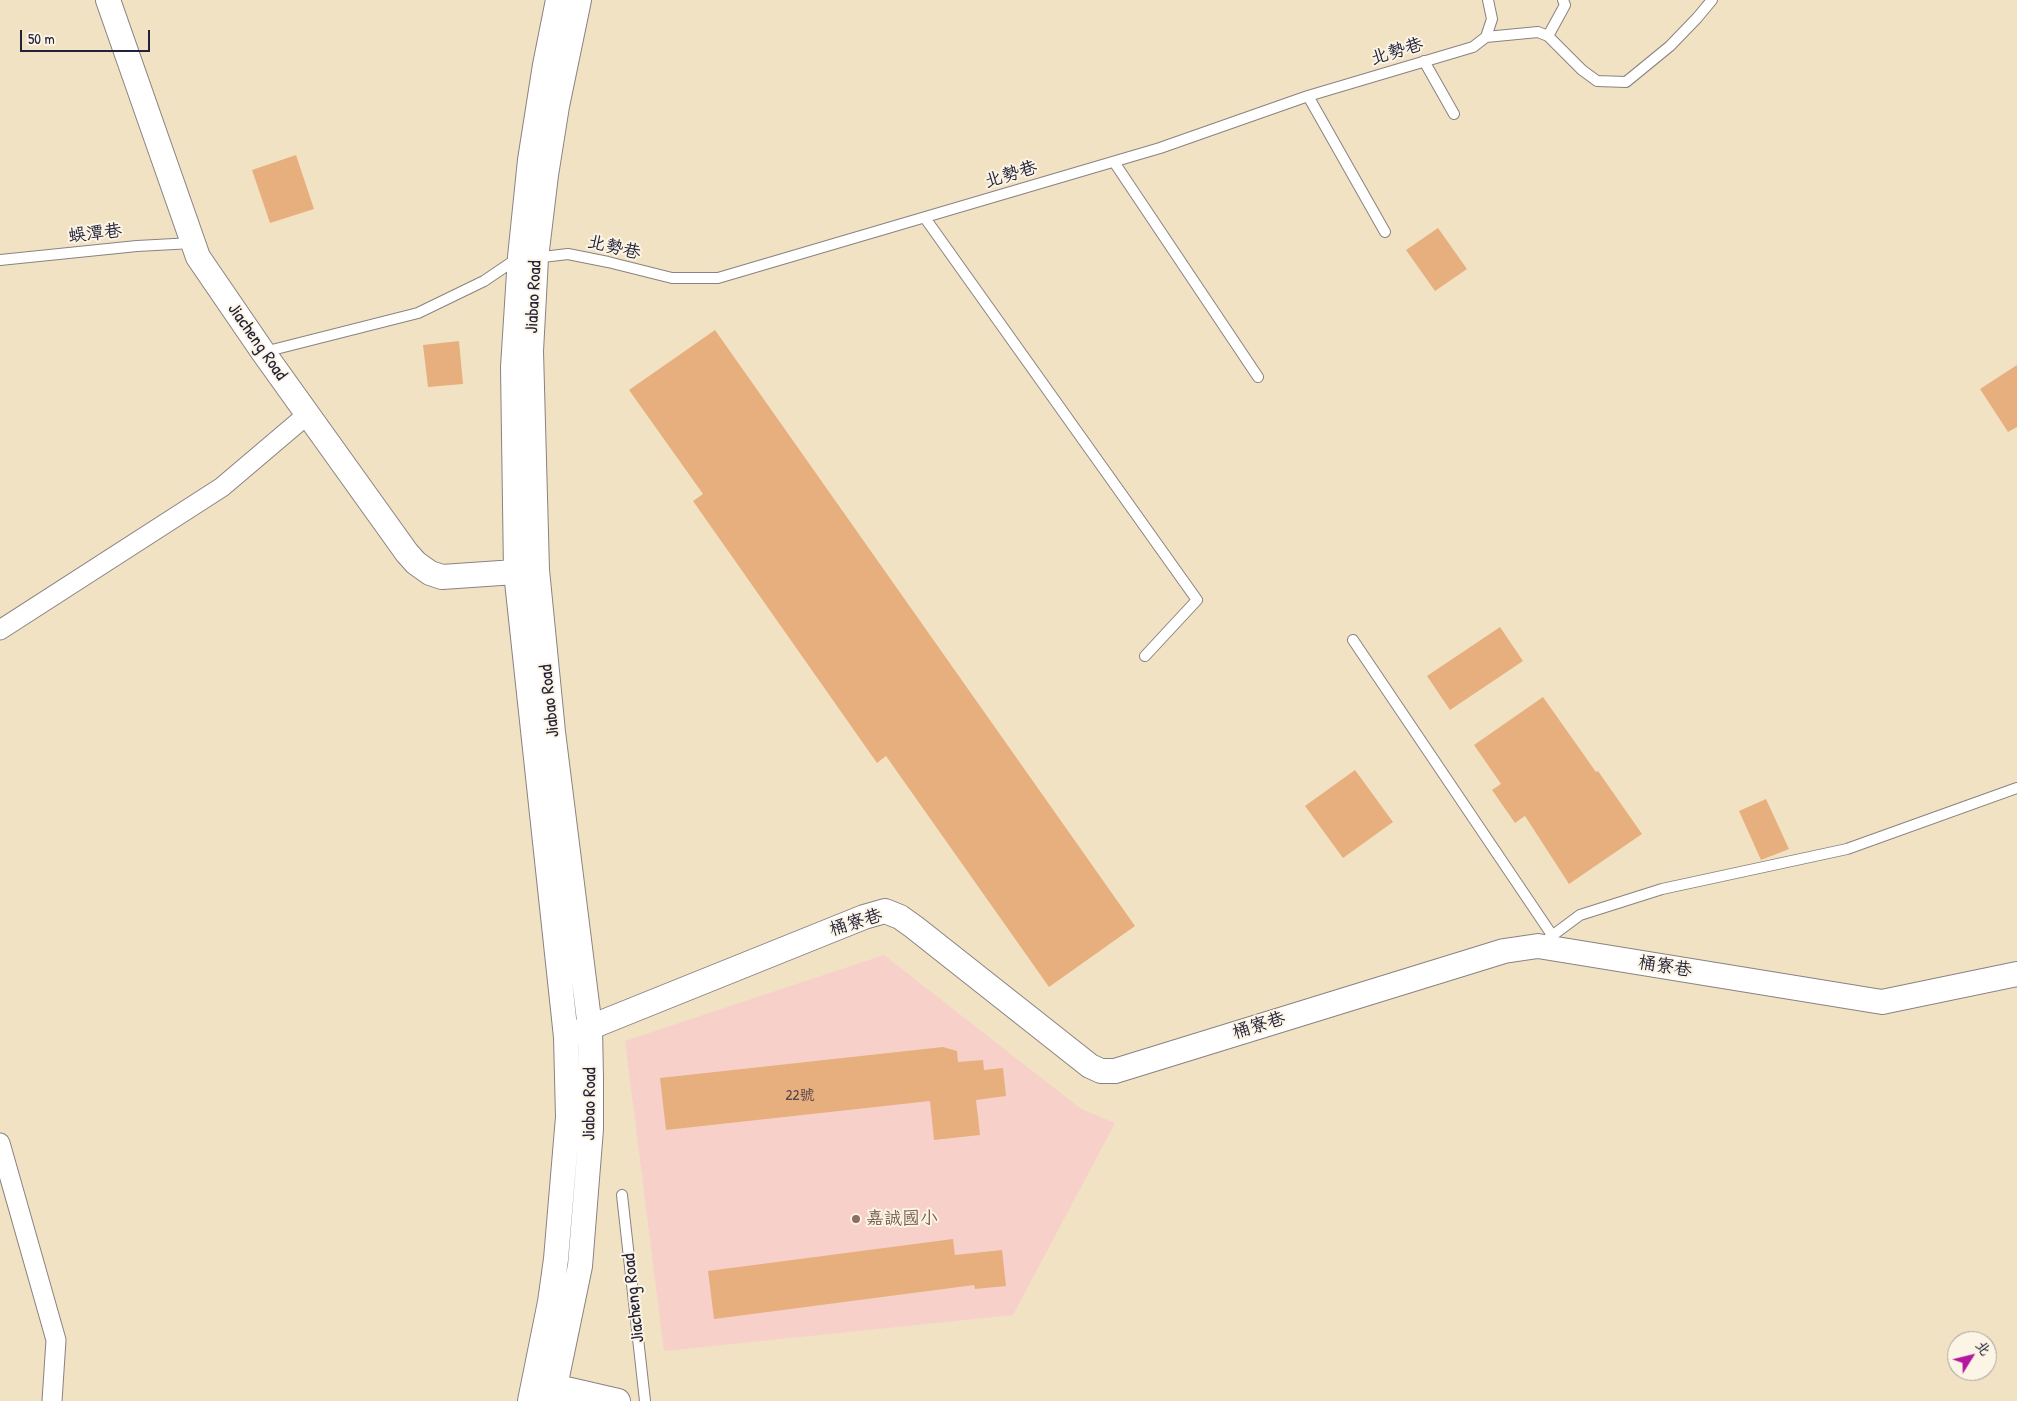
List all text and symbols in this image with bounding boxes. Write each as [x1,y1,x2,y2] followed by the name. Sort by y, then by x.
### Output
[22,20,152,52] scale bar
[28,28,55,49] text: 50 m
[1368,34,1426,70] street label: 北勢巷
[982,157,1040,193] street label: 北勢巷
[67,220,123,248] street label: 蜈潭巷
[585,231,643,265] street label: 北勢巷
[521,260,547,334] street label: Jiabao Road
[223,299,291,385] street label: Jiacheng Road
[535,664,565,738] street label: Jiabao Road
[827,905,885,941] street label: 桶寮巷
[1637,952,1693,982] street label: 桶寮巷
[1230,1008,1288,1044] street label: 桶寮巷
[579,1067,601,1141] street label: Jiabao Road
[785,1087,815,1105] house number: 22號
[866,1208,938,1230] place label: 嘉誠國小
[850,1213,862,1225] marker: 嘉誠國小
[619,1252,649,1344] street label: Jiacheng Road
[1947,1331,1997,1381] north arrow
[1972,1336,1996,1359] text: 北

